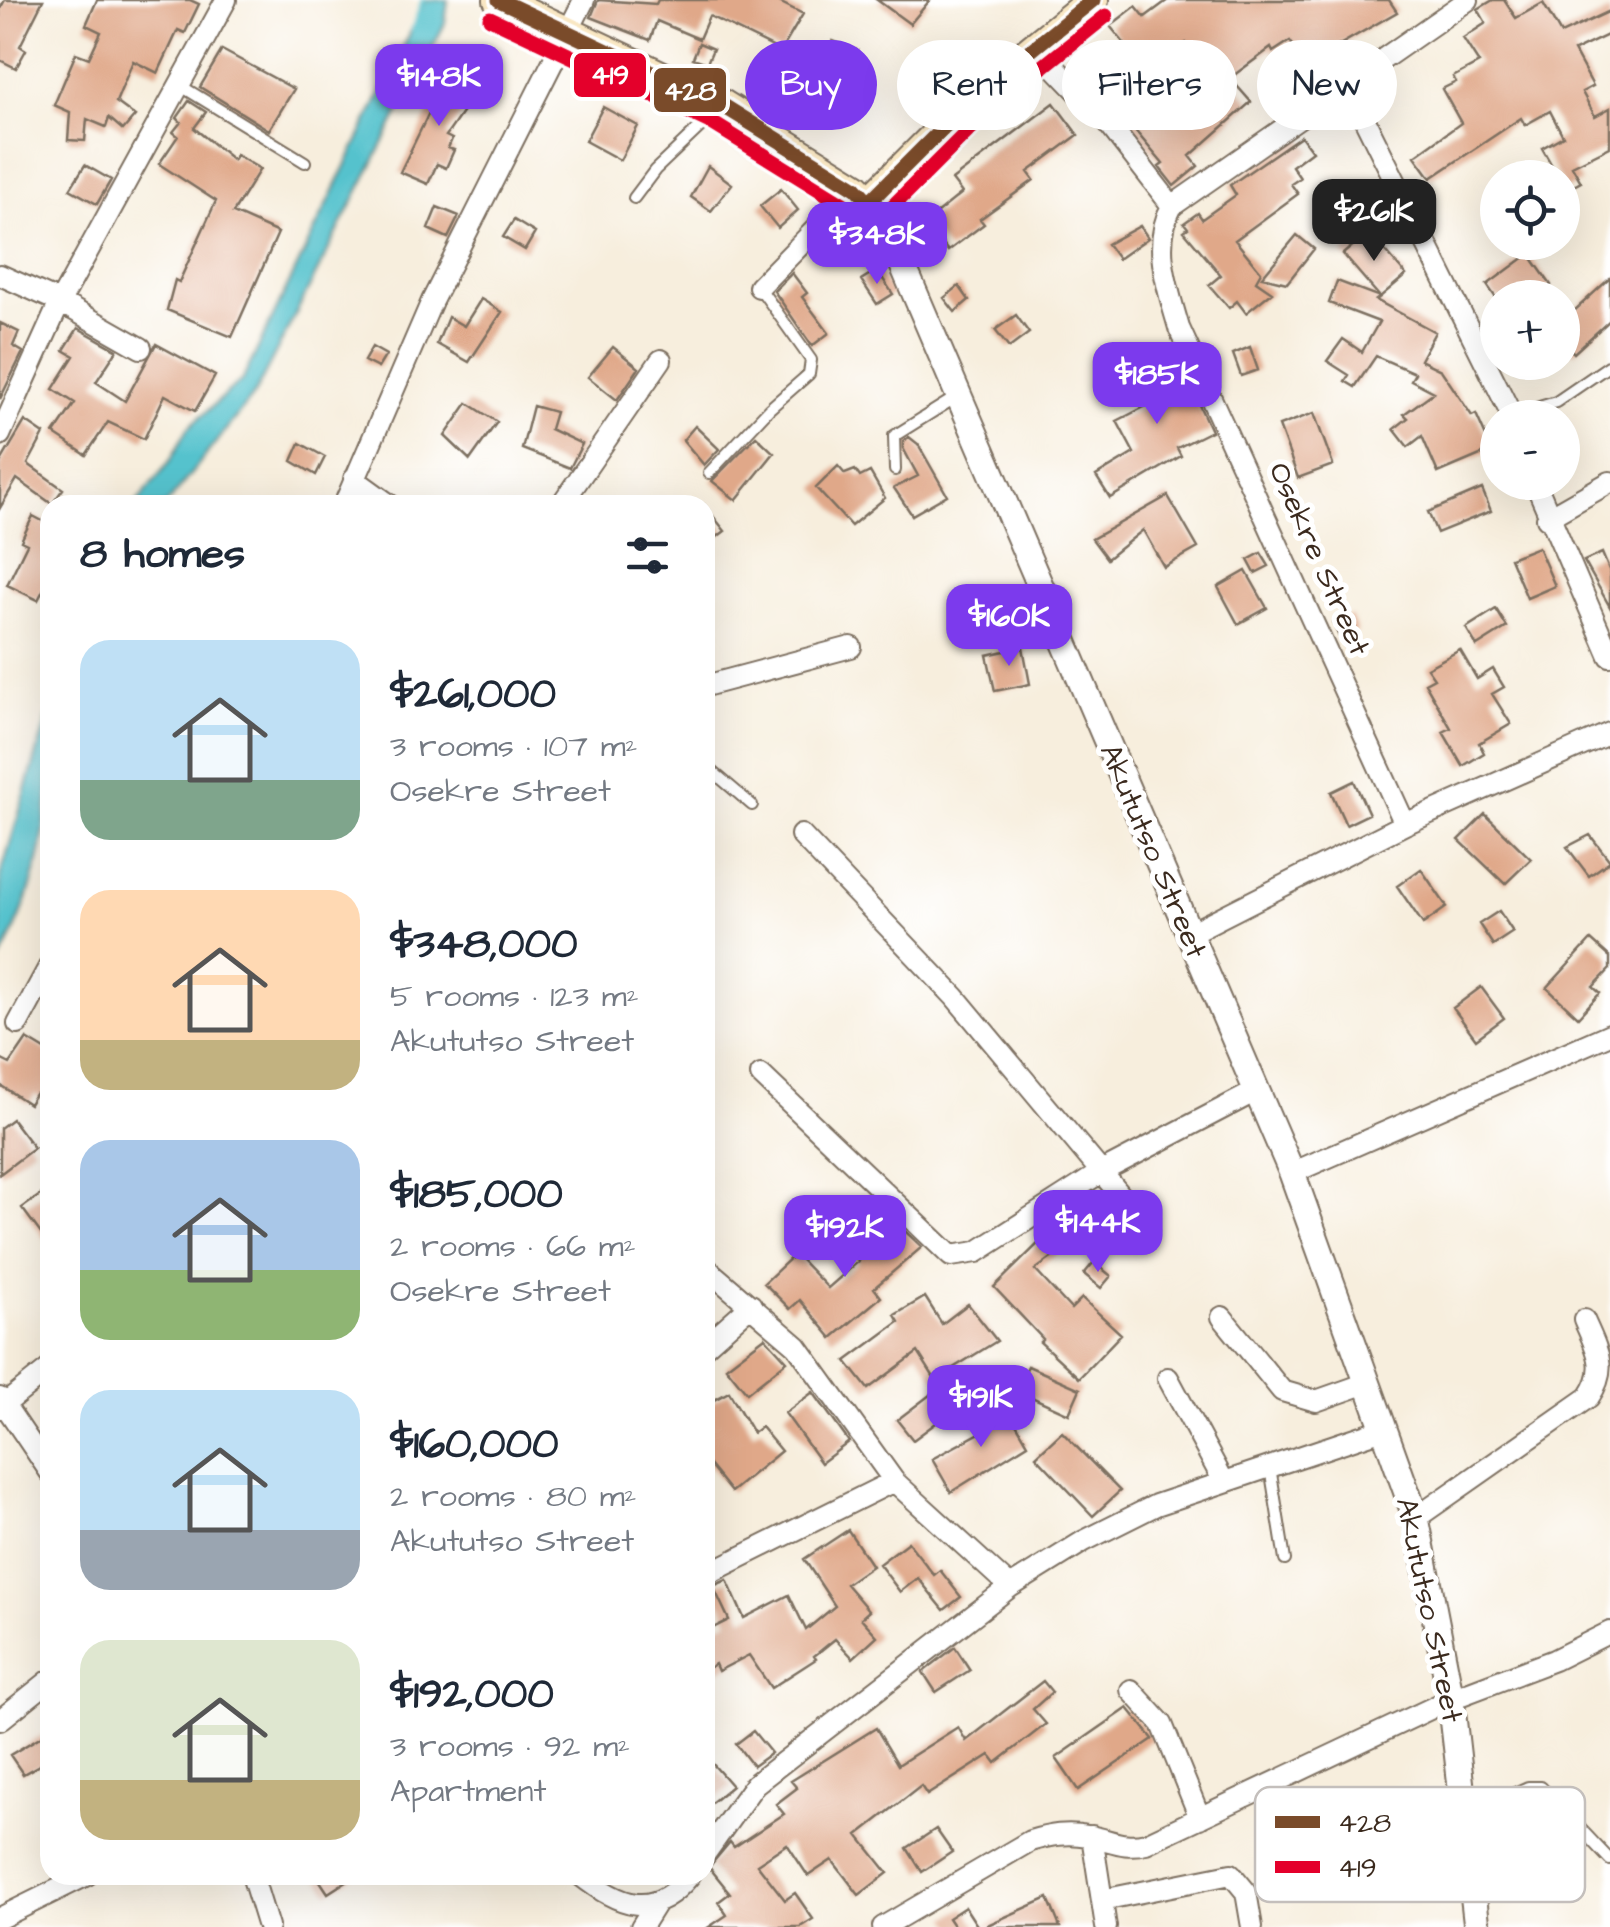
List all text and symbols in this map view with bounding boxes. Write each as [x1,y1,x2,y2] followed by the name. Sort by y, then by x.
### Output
[745,40,877,130] chip: Buy
[897,40,1042,130] chip: Rent
[1062,40,1237,130] chip: Filters
[1257,40,1397,130] chip: New
[369,44,509,129] pin: $148K
[572,51,648,99] line badge: 419
[397,54,481,99] text: $148K
[591,56,629,95] text: 419
[652,66,728,114] line badge: 428
[663,72,717,111] text: 428
[1480,160,1580,500] map controls
[1480,160,1580,260] button: locate
[1304,179,1444,264] pin: $261K
[1334,189,1414,234] text: $261K
[807,202,947,287] pin: $348K
[829,212,925,257] text: $348K
[1480,280,1580,380] button: +
[1087,342,1227,427] pin: $185K
[1115,352,1199,397] text: $185K
[1480,400,1580,500] button: −
[1258,456,1380,662] street label: Osekre Street
[80,526,245,584] text: 8 homes
[620,528,675,583] icon: filters
[939,584,1079,669] pin: $160K
[968,594,1050,639] text: $160K
[390,666,556,724] text: $261,000
[160,680,280,800] icon: home
[390,724,638,769] text: 3 rooms · 107 m²
[1089,737,1217,965] street label: Akututso Street
[390,769,611,814] text: Osekre Street
[390,916,578,974] text: $348,000
[160,930,280,1050] icon: home
[390,974,639,1019] text: 5 rooms · 123 m²
[390,1019,634,1064] text: Akututso Street
[390,1166,563,1224] text: $185,000
[160,1180,280,1300] icon: home
[1028,1190,1168,1275] pin: $144K
[775,1195,915,1280] pin: $192K
[1056,1200,1140,1245] text: $144K
[806,1205,884,1250] text: $192K
[390,1224,636,1269] text: 2 rooms · 66 m²
[390,1269,611,1314] text: Osekre Street
[911,1365,1051,1450] pin: $191K
[949,1375,1013,1420] text: $191K
[390,1416,559,1474] text: $160,000
[160,1430,280,1550] icon: home
[390,1474,637,1519] text: 2 rooms · 80 m²
[1385,1494,1473,1726] street label: Akututso Street
[390,1519,634,1564] text: Akututso Street
[390,1666,554,1724] text: $192,000
[160,1680,280,1800] icon: home
[390,1724,630,1769] text: 3 rooms · 92 m²
[390,1769,546,1814] text: Apartment
[1255,1787,1585,1902] legend
[1338,1804,1391,1843] text: 428
[1338,1849,1377,1888] text: 419

